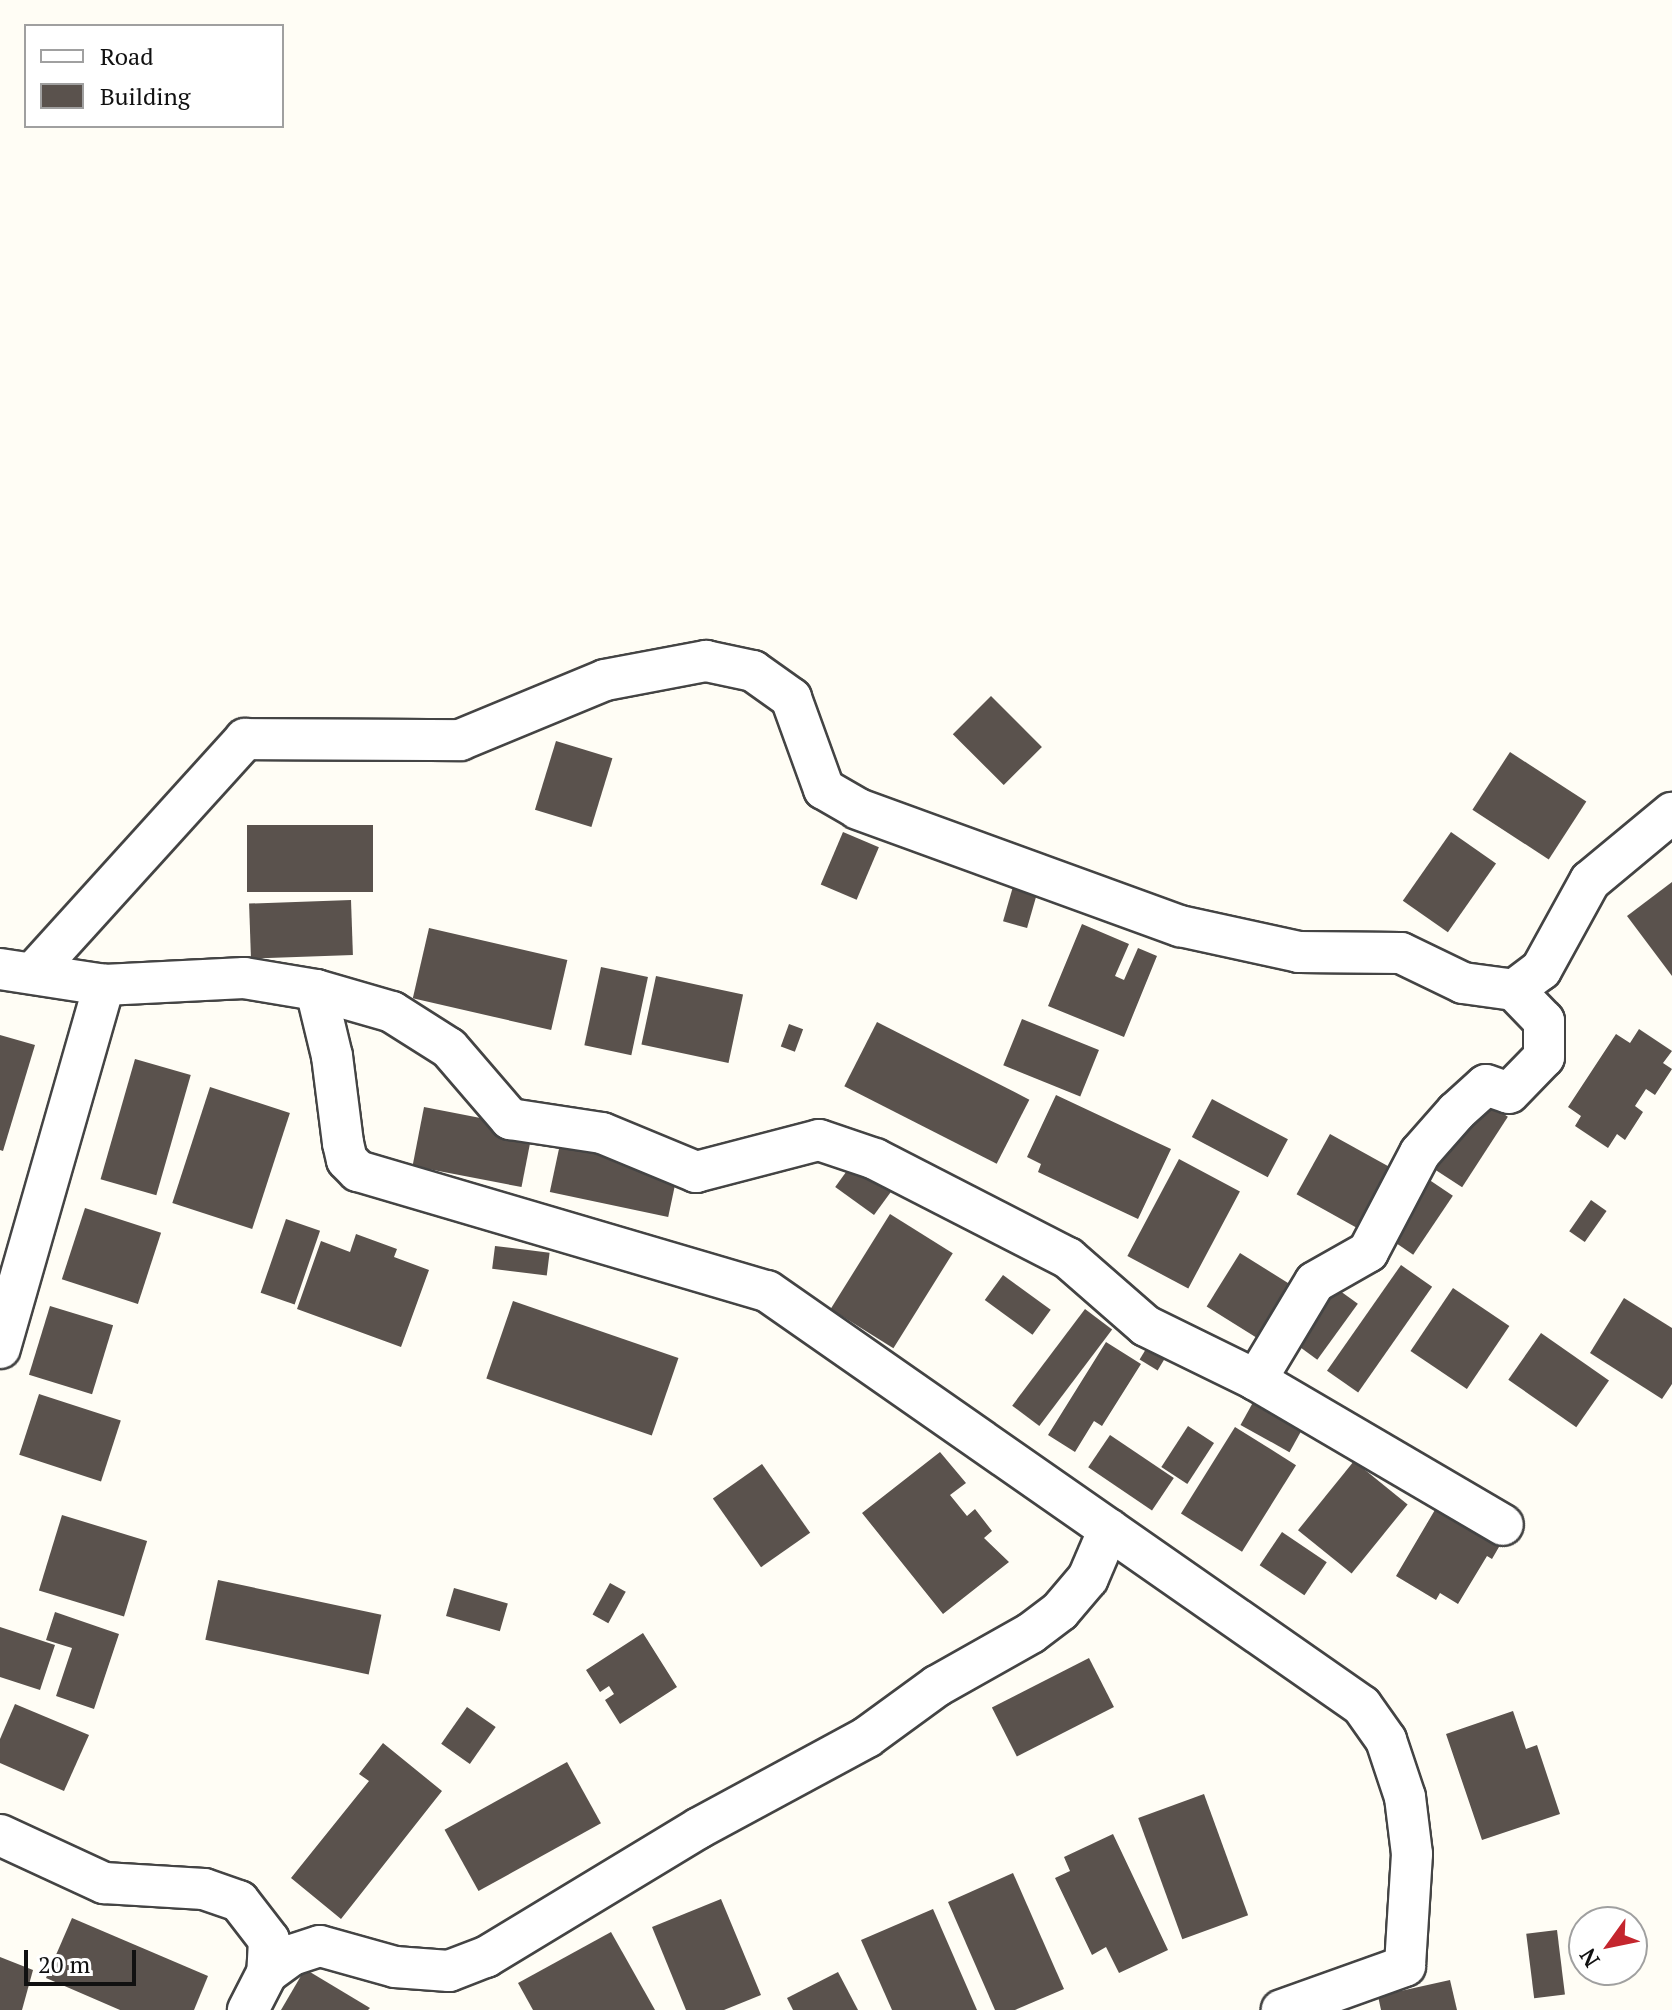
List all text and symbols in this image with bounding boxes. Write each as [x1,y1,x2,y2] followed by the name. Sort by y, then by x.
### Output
[24,24,284,128] legend
[100,40,154,72] text: Road
[100,80,190,112] text: Building
[1568,1906,1648,1986] north arrow
[28,1934,140,1984] scale bar
[1572,1943,1606,1973] text: N
[38,1948,90,1980] text: 20 m

